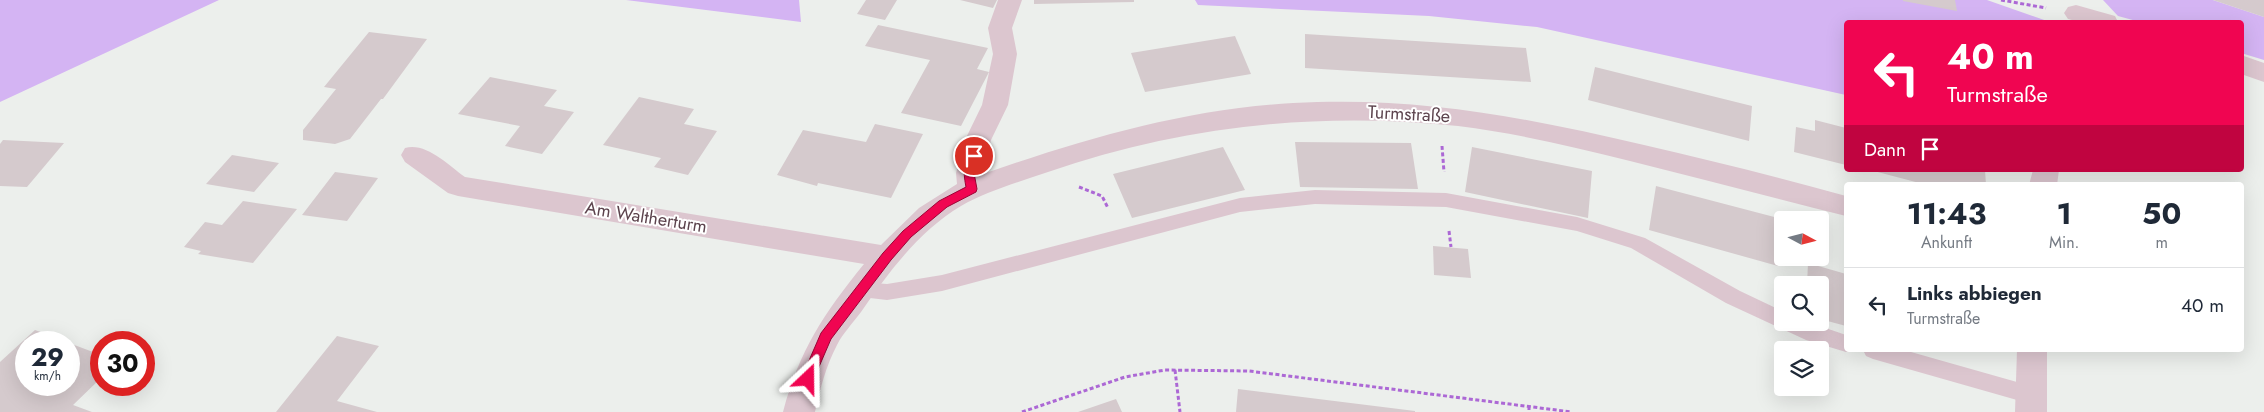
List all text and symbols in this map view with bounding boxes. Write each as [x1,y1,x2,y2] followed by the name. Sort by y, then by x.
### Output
[1947,32,2034,82] text: 40 m
[1864,40,1929,105] icon: left
[1947,78,2048,110] text: Turmstraße
[1367,99,1451,129] street label: Turmstraße
[953,135,995,177] pin
[1916,135,1944,163] icon: arrive
[1864,136,1906,163] text: Dann
[960,142,988,170] icon: arrive
[1907,192,1986,235] text: 11:43
[2057,192,2072,235] text: 1
[2142,192,2181,235] text: 50
[583,195,709,239] street label: Am Waltherturm
[1774,211,1829,266] north arrow
[1774,211,1829,396] map controls
[1921,231,1972,254] text: Ankunft
[2049,231,2079,254] text: Min.
[2155,231,2168,254] text: m
[1774,276,1829,331] button: search
[1907,280,2042,307] text: Links abbiegen
[1864,291,1892,319] icon: left
[2181,292,2224,319] text: 40 m
[1907,307,1980,330] text: Turmstraße
[90,331,155,396] speed limit sign: 30
[31,339,64,375] text: 29
[1774,341,1829,396] button: layers
[781,352,833,404] position arrow
[34,367,61,385] text: km/h

